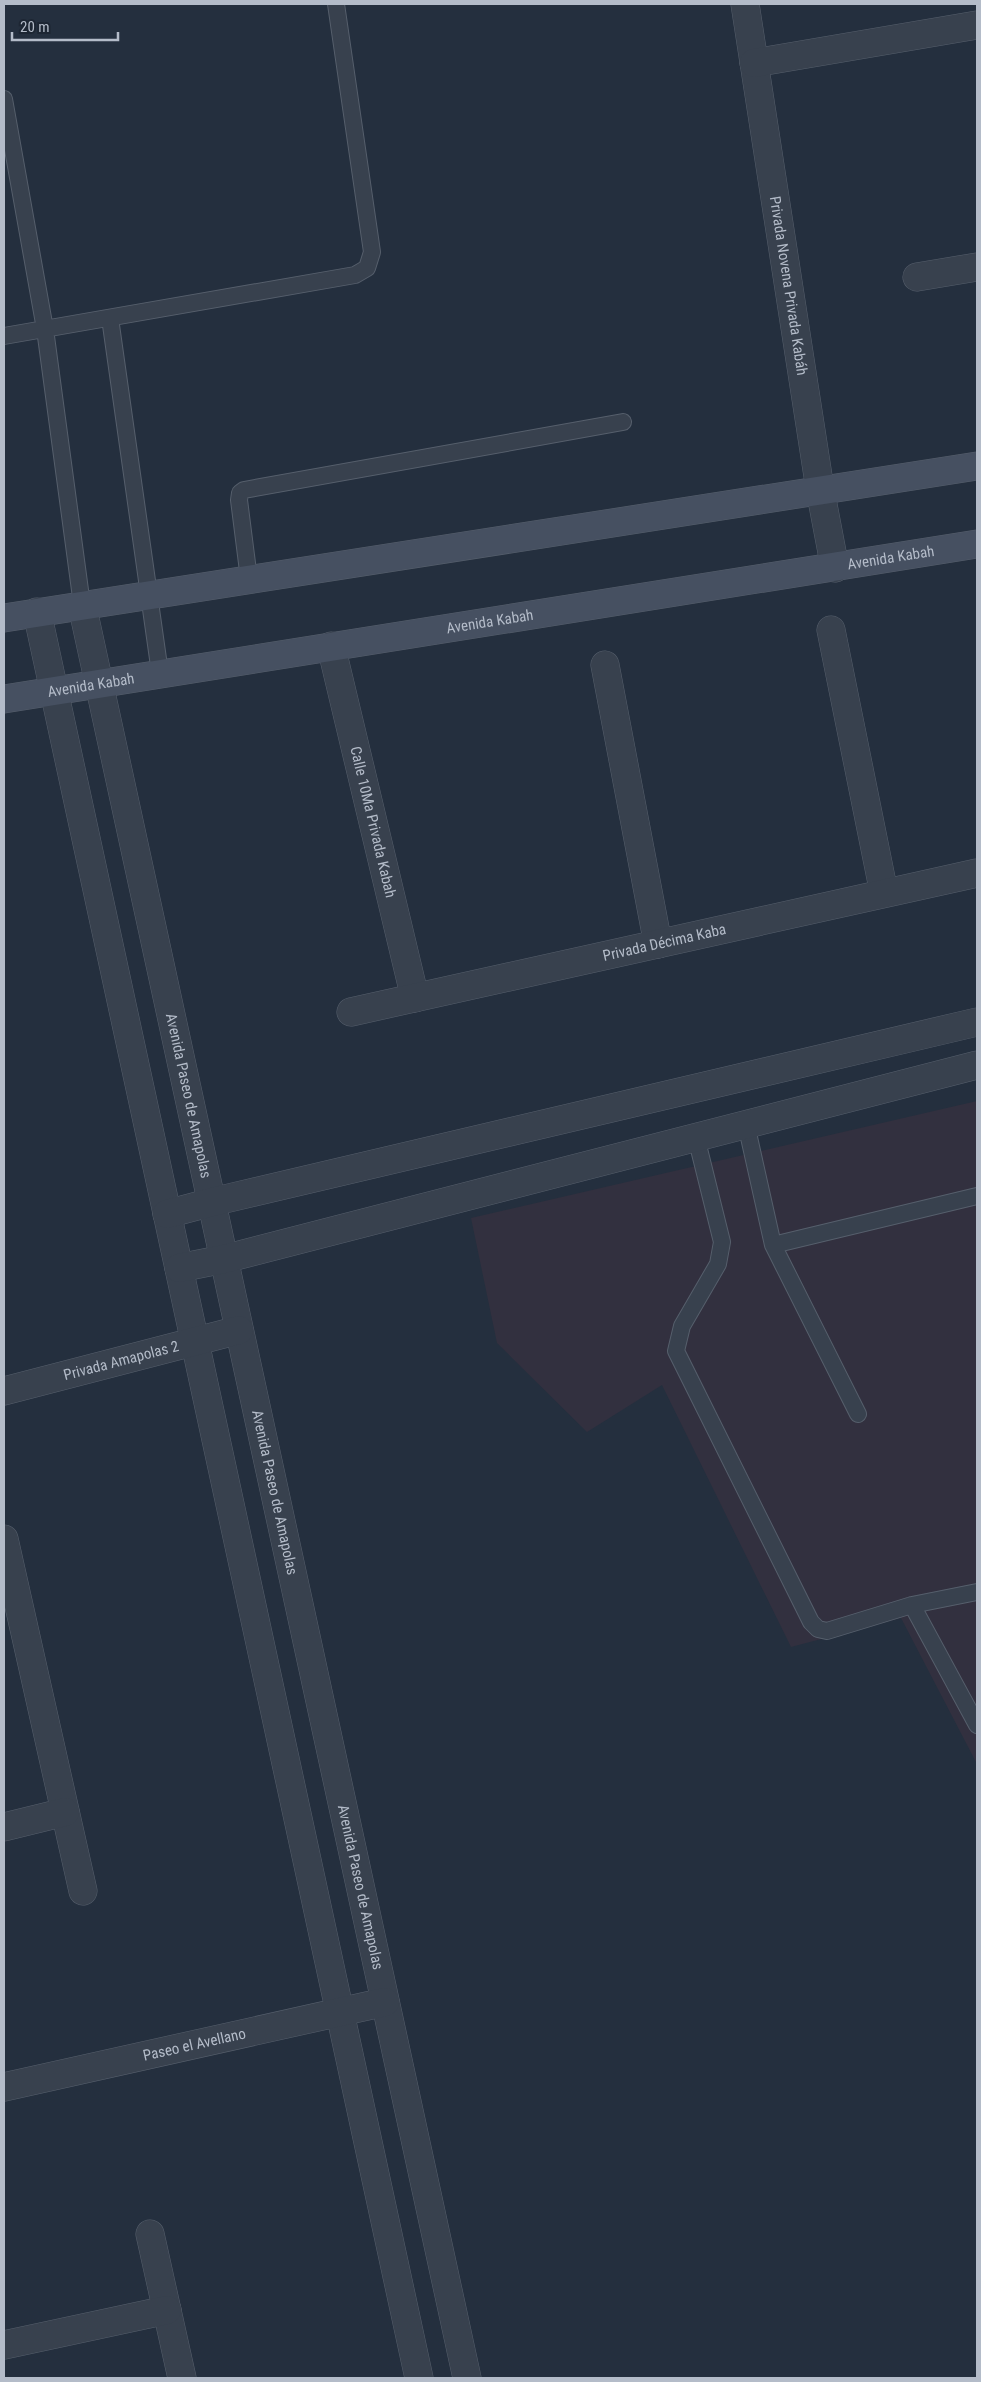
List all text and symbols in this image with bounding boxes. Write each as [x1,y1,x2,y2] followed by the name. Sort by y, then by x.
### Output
[12,10,119,42] scale bar
[20,18,50,36] text: 20 m
[766,195,811,377] street label: Privada Novena Privada Kabáh
[846,542,936,574] street label: Avenida Kabah
[445,606,535,637] street label: Avenida Kabah
[46,669,136,701] street label: Avenida Kabah
[346,745,400,900] street label: Calle 10Ma Privada Kabah
[601,920,728,965] street label: Privada Décima Kaba
[162,1011,215,1180] street label: Avenida Paseo de Amapolas
[62,1337,181,1384] street label: Privada Amapolas 2
[248,1408,301,1577] street label: Avenida Paseo de Amapolas
[334,1803,387,1971] street label: Avenida Paseo de Amapolas
[141,2024,247,2065] street label: Paseo el Avellano

